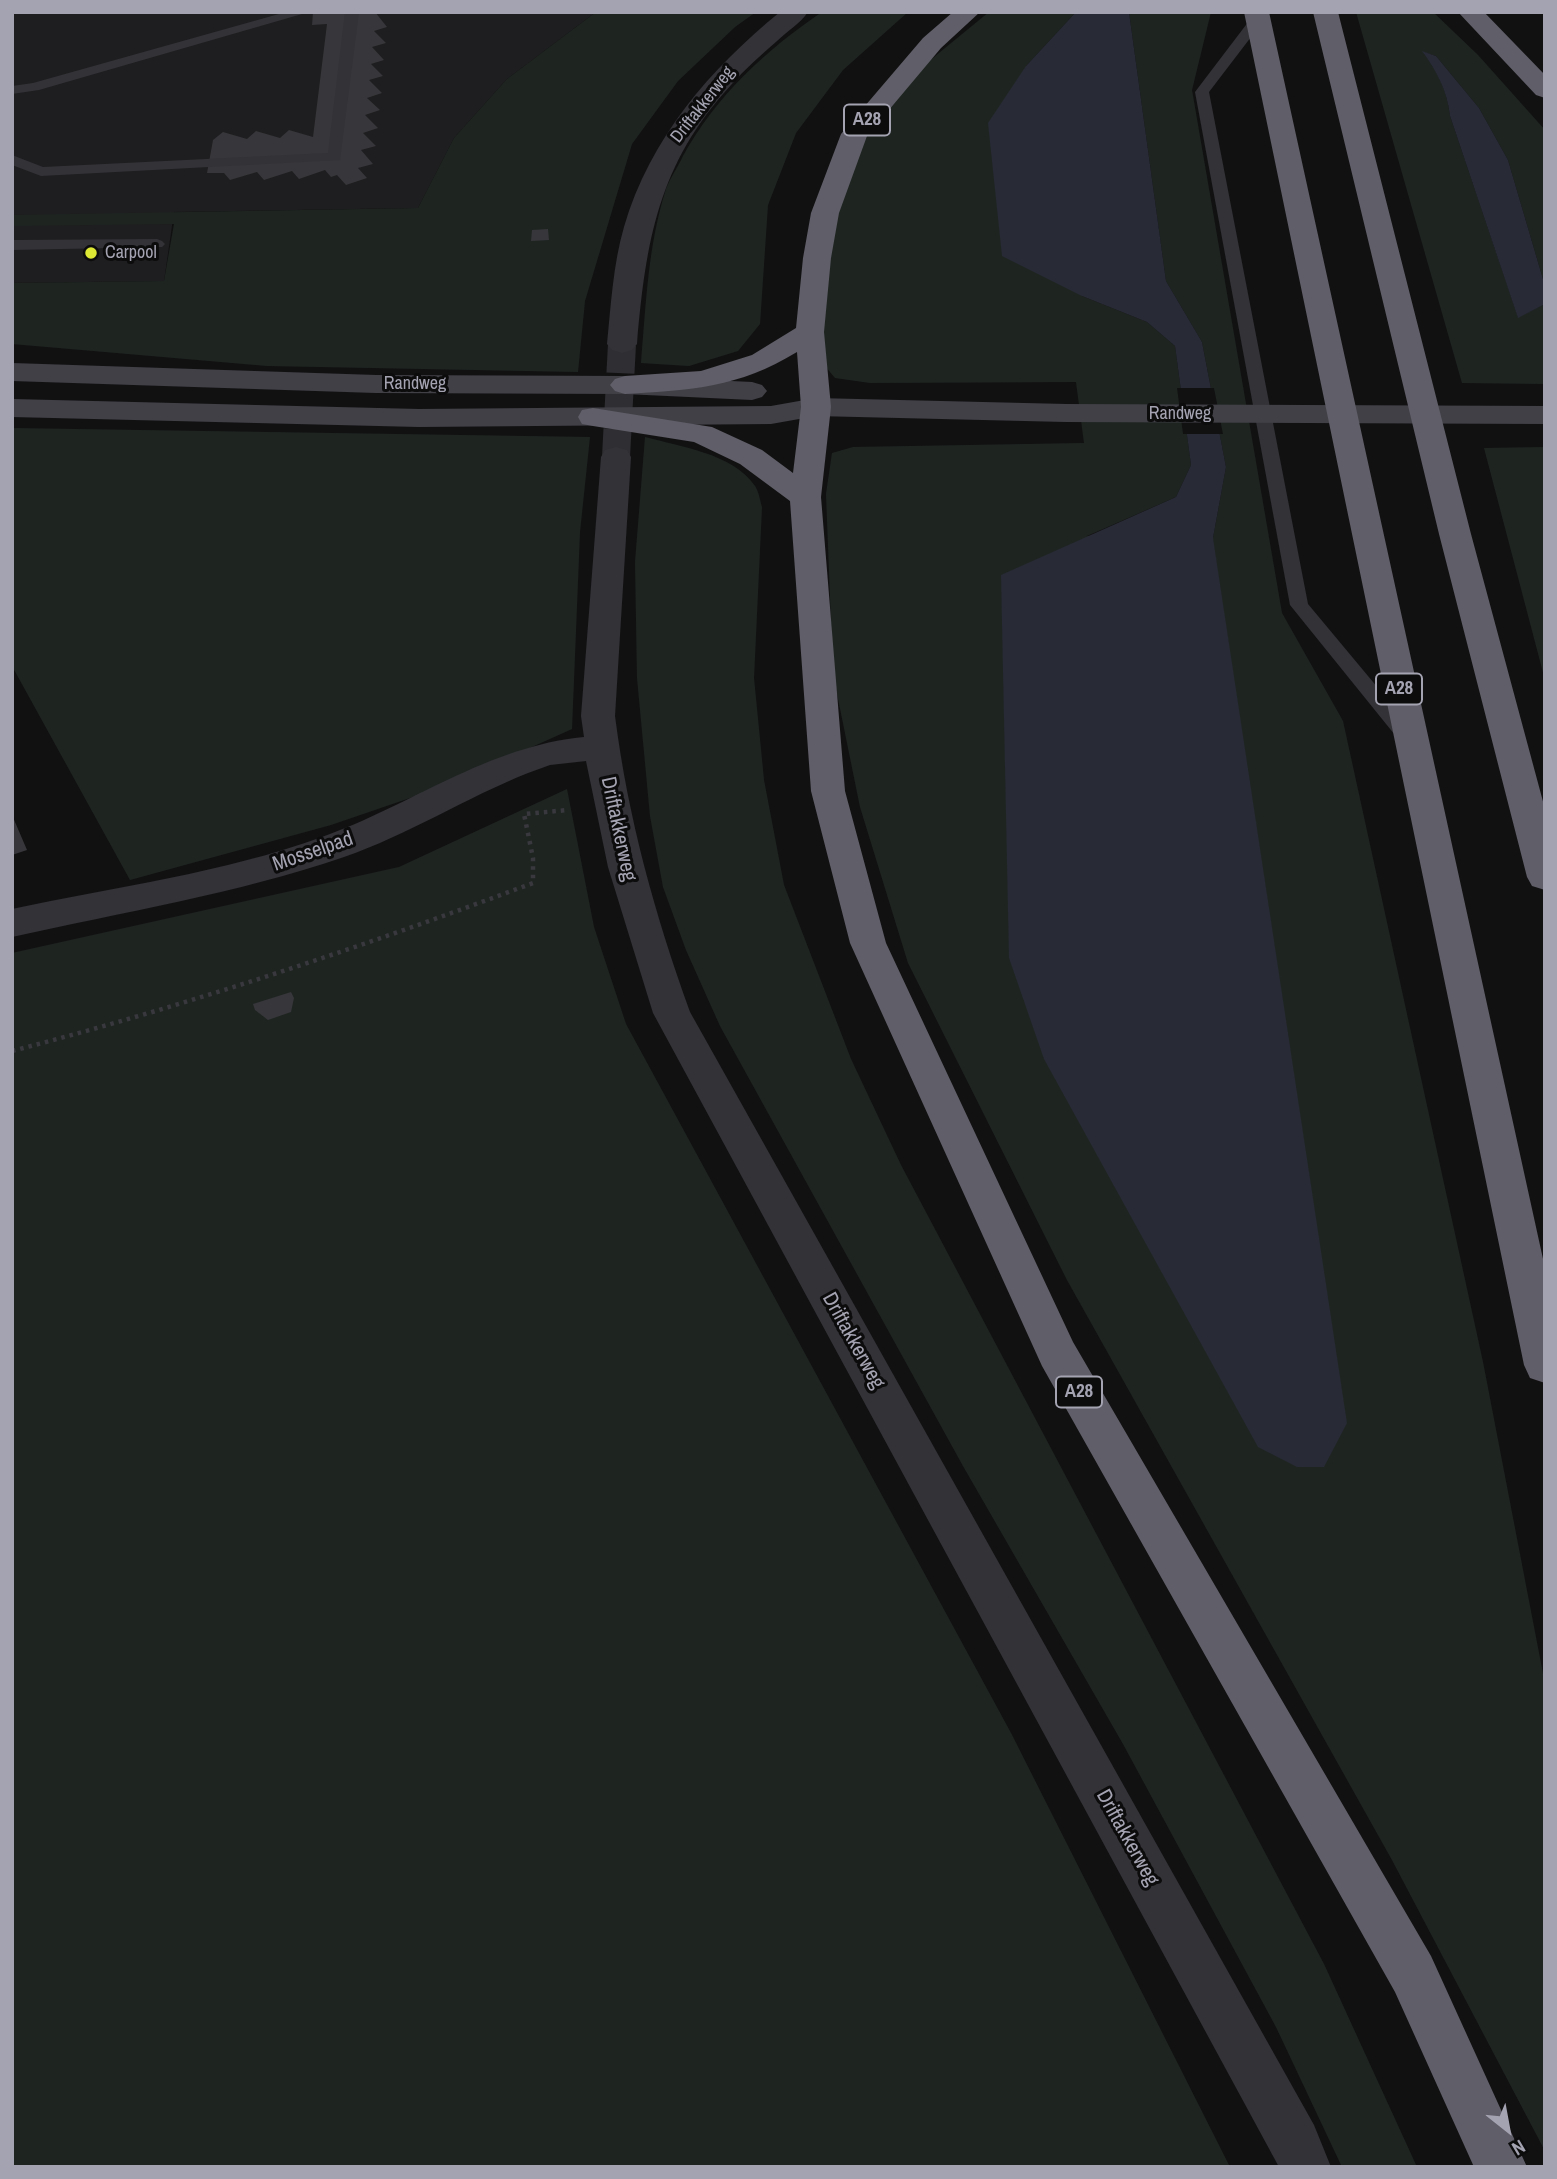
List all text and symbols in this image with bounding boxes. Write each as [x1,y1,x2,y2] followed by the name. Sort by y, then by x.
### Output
[666,62,740,148] street label: Driftakkerweg
[844,104,890,136] road number: A28
[105,242,157,264] place label: Carpool
[83,245,99,261] marker: Carpool
[384,373,446,395] street label: Randweg
[1149,403,1211,425] street label: Randweg
[1376,674,1422,704] road number: A28
[595,774,641,884] street label: Driftakkerweg
[270,827,356,877] street label: Mosselpad
[816,1288,890,1394] street label: Driftakkerweg
[1056,1376,1102,1408] road number: A28
[1090,1785,1164,1891] street label: Driftakkerweg
[1473,2095,1543,2165] north arrow
[1507,2134,1530,2162] text: N

